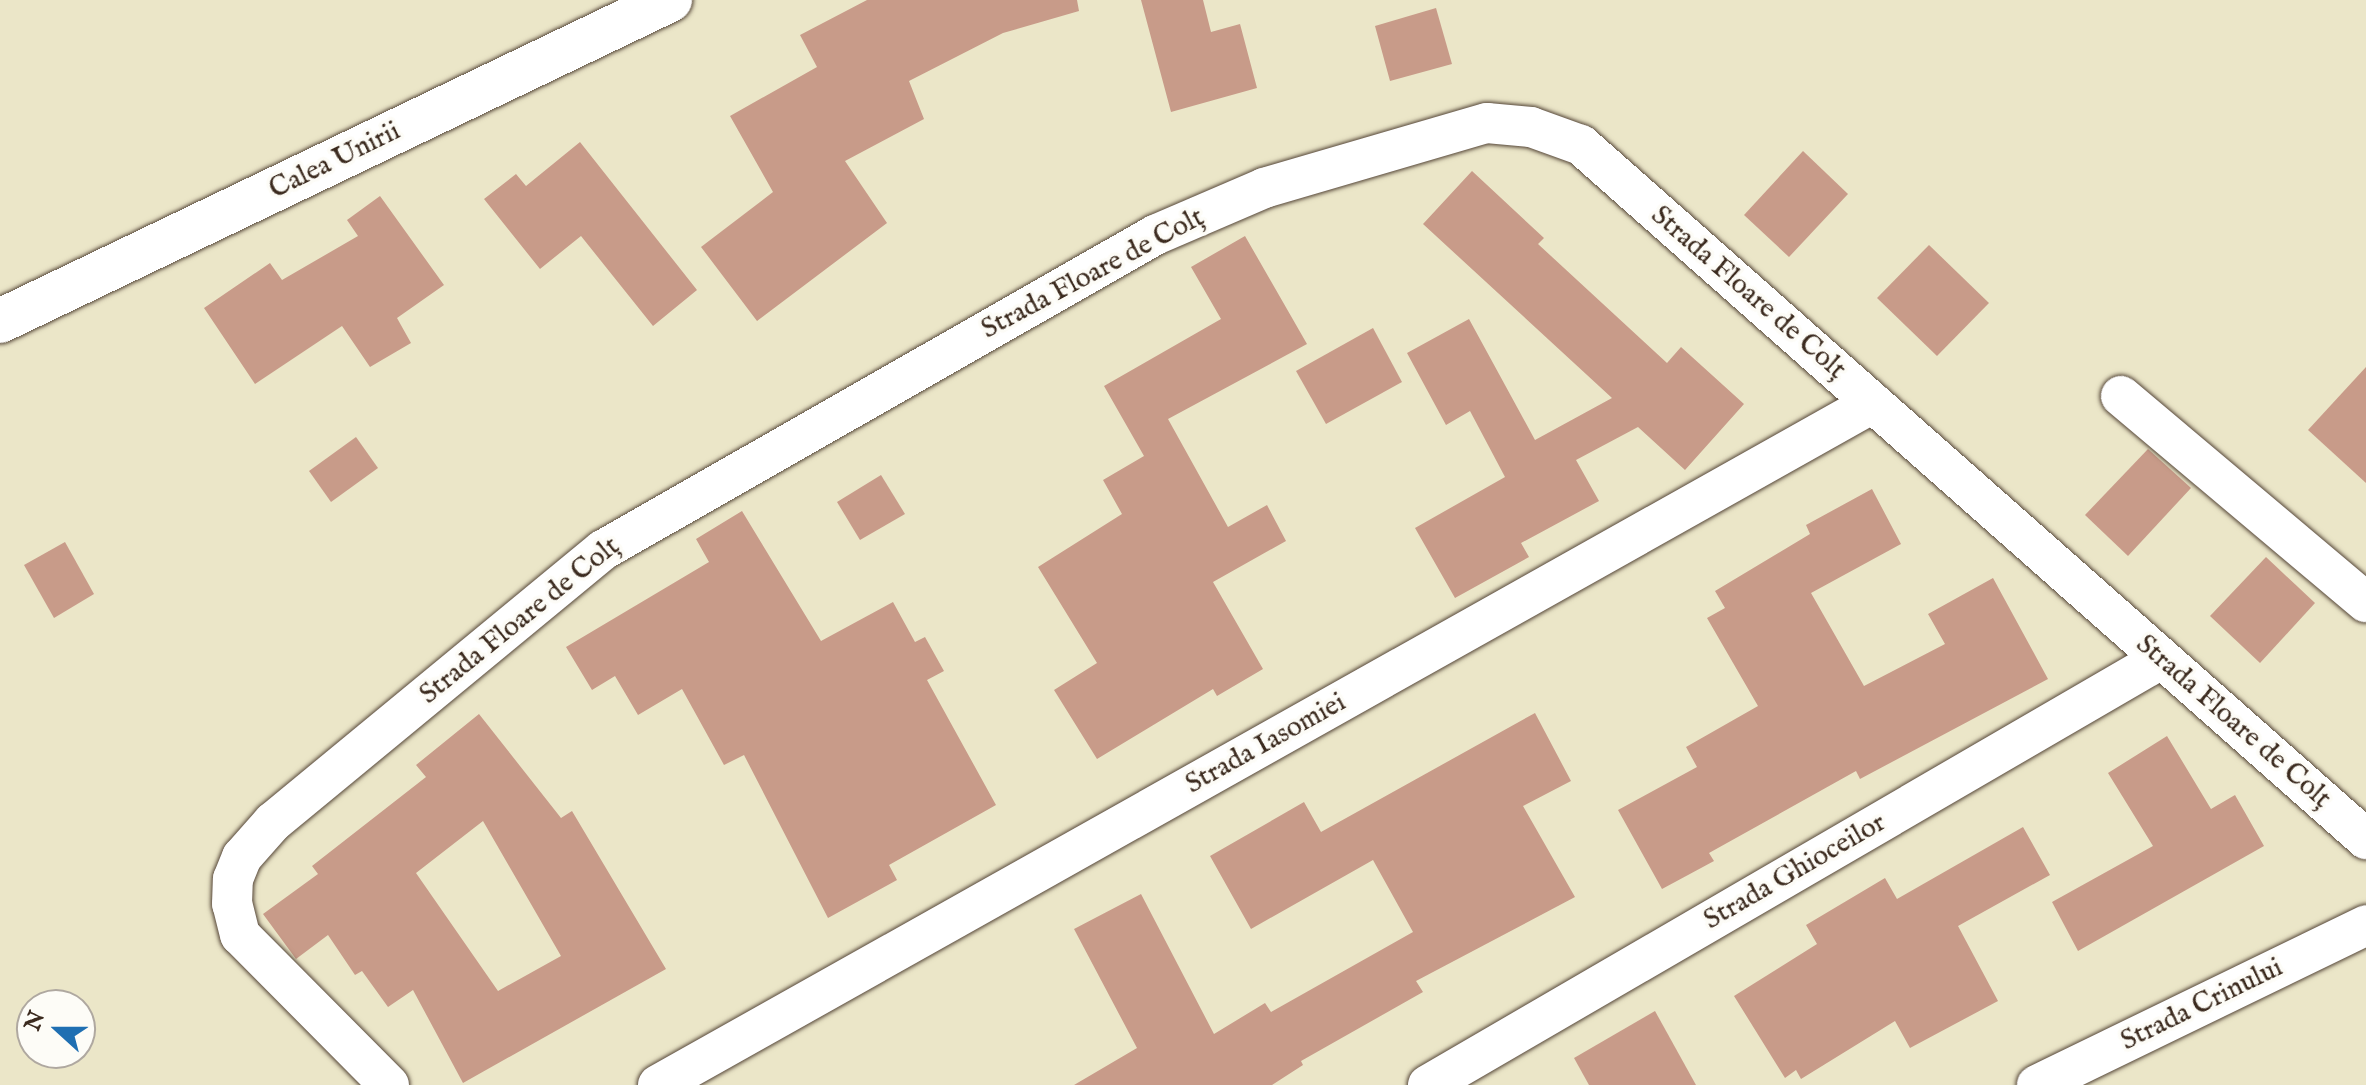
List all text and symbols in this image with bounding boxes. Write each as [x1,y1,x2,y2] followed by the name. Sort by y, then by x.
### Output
[264,115,406,207] street label: Calea Unirii
[1644,199,1852,387] street label: Strada Floare de Colț
[976,201,1210,347] street label: Strada Floare de Colț
[413,530,627,712] street label: Strada Floare de Colț
[2129,628,2337,816] street label: Strada Floare de Colț
[1180,686,1352,802] street label: Strada Iasomiei
[1698,806,1892,938] street label: Strada Ghioceilor
[2116,951,2288,1059] street label: Strada Crinului
[16,989,96,1069] north arrow
[19,1007,52,1035] text: N

